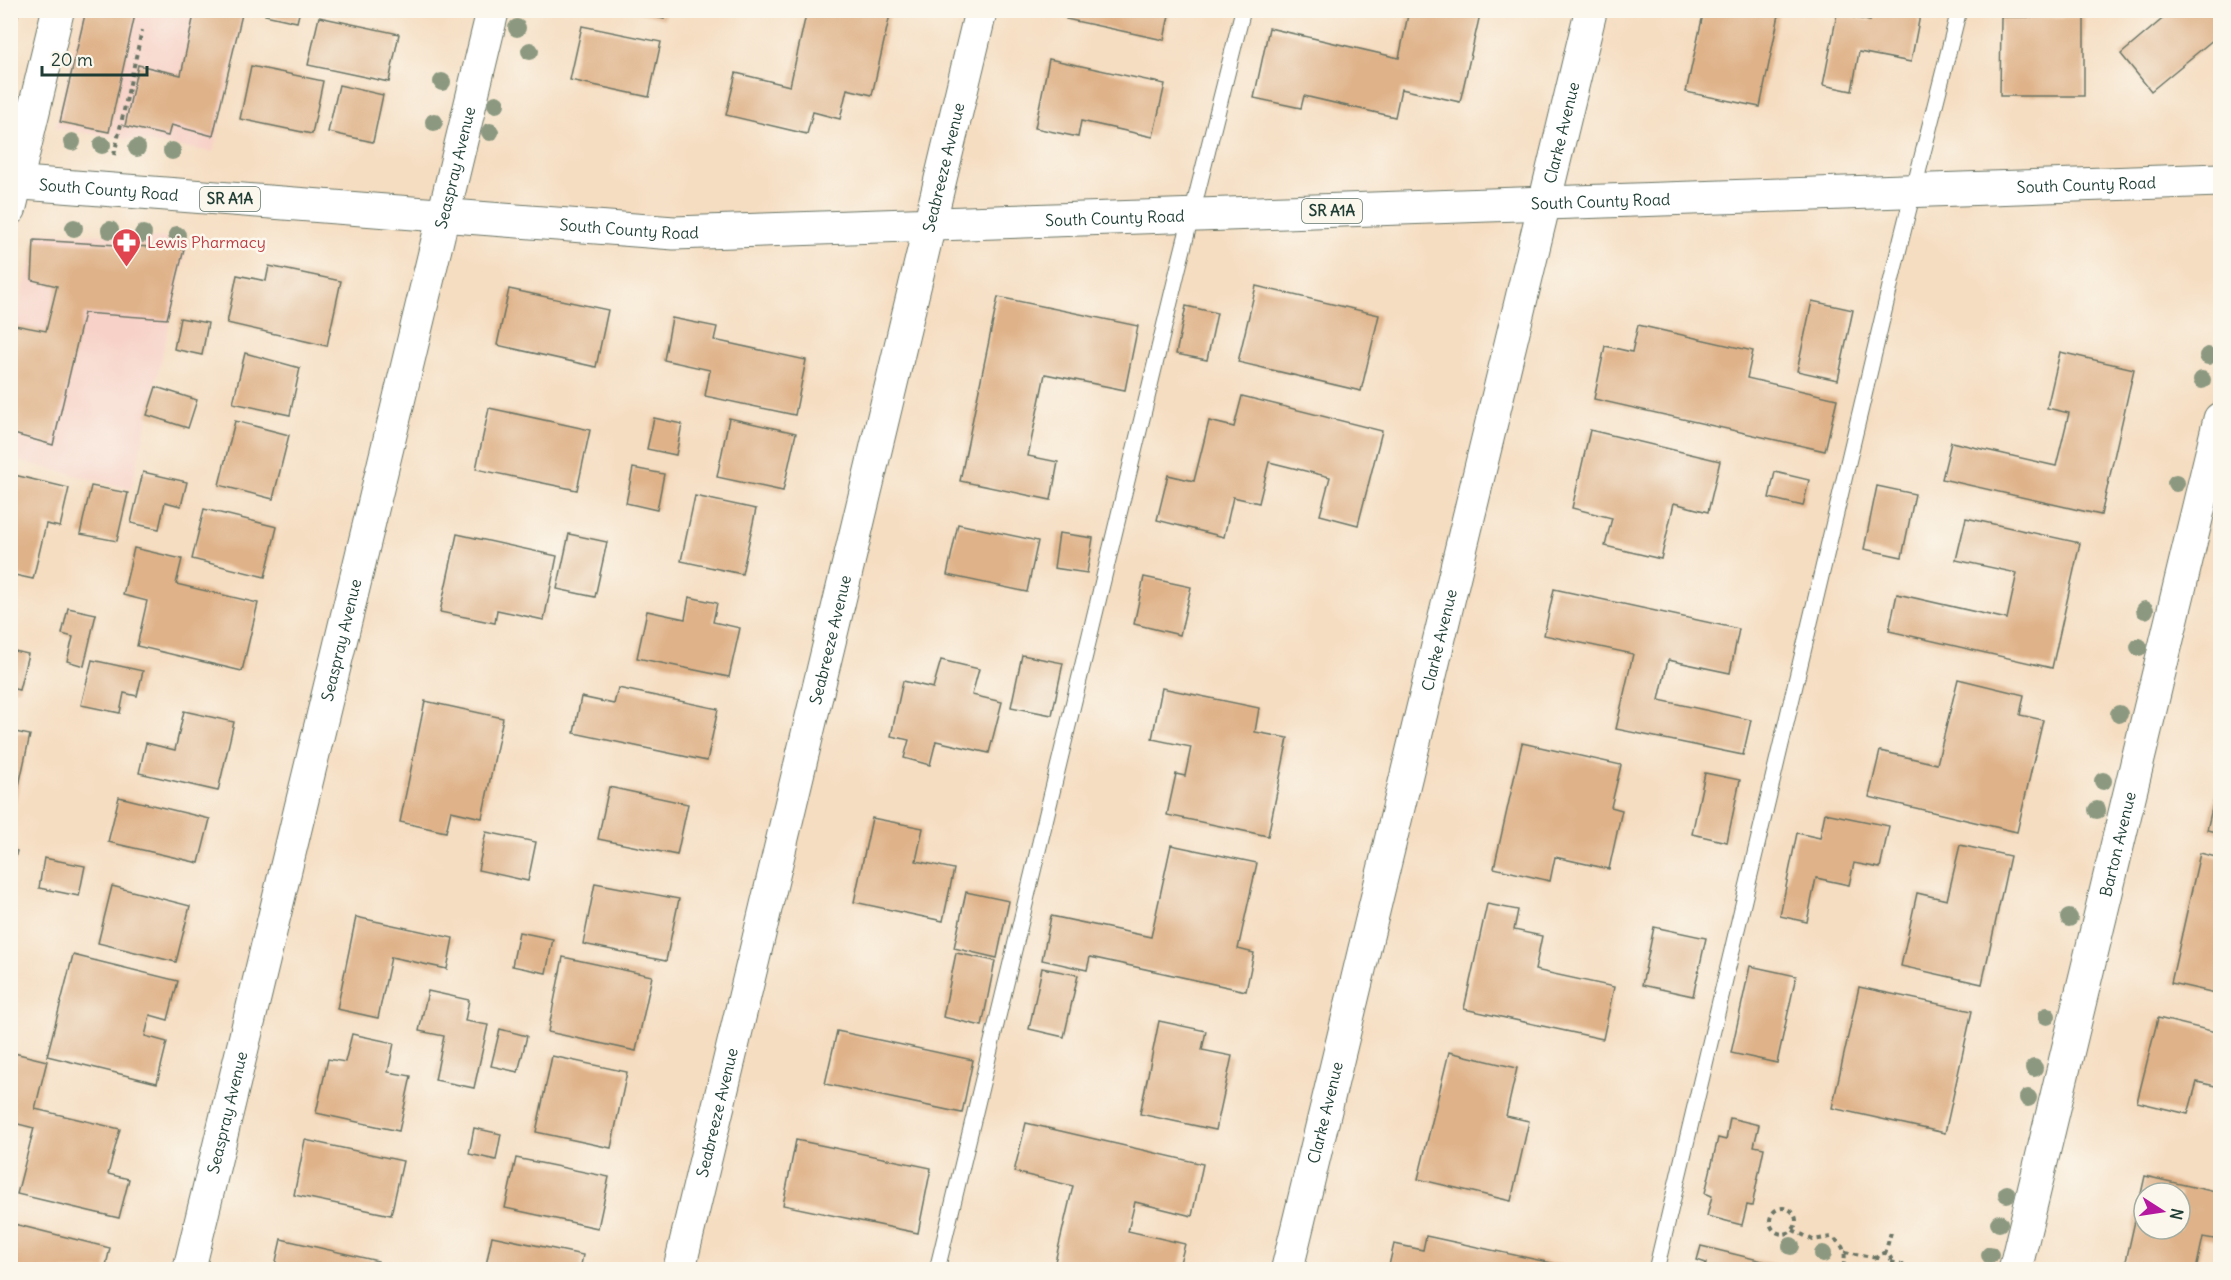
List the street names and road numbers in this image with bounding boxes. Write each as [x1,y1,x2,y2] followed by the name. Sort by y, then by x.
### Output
[1540,80,1583,185] street label: Clarke Avenue
[918,101,968,234] street label: Seabreeze Avenue
[431,104,479,231] street label: Seaspray Avenue
[2016,172,2156,197] street label: South County Road
[38,174,179,205] street label: South County Road
[200,187,260,211] road number: SR A1A
[1530,189,1671,214] street label: South County Road
[1302,199,1362,223] road number: SR A1A
[1045,206,1185,230] street label: South County Road
[559,214,699,243] street label: South County Road
[805,573,855,707] street label: Seabreeze Avenue
[317,577,365,703] street label: Seaspray Avenue
[1417,587,1461,693] street label: Clarke Avenue
[2095,790,2140,899] street label: Barton Avenue
[692,1046,742,1179] street label: Seabreeze Avenue
[203,1049,251,1176] street label: Seaspray Avenue
[1303,1060,1347,1165] street label: Clarke Avenue

